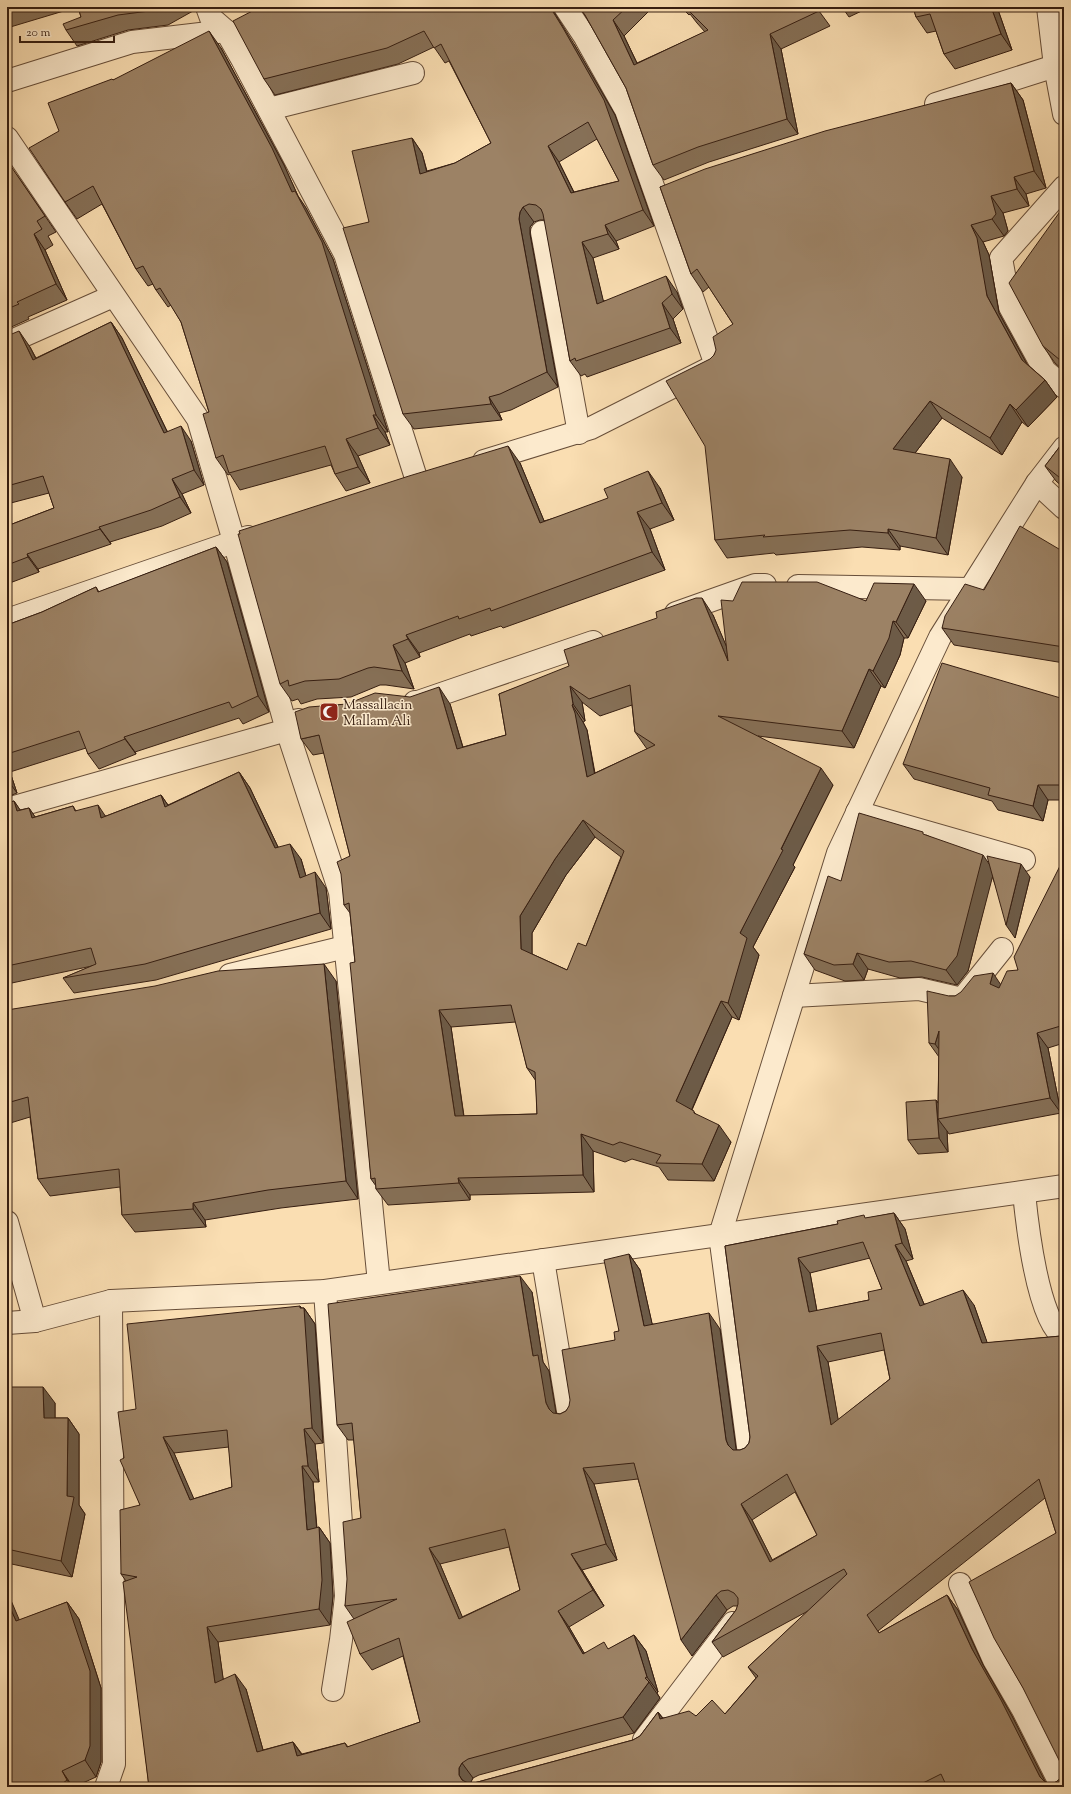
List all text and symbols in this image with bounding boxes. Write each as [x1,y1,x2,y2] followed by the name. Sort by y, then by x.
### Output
[20,18,114,44] scale bar
[26,24,51,42] text: 20 m
[343,696,412,732] place label: Massallacin Mallam Ali
[318,701,340,723] mosque icon: Massallacin Mallam Ali

